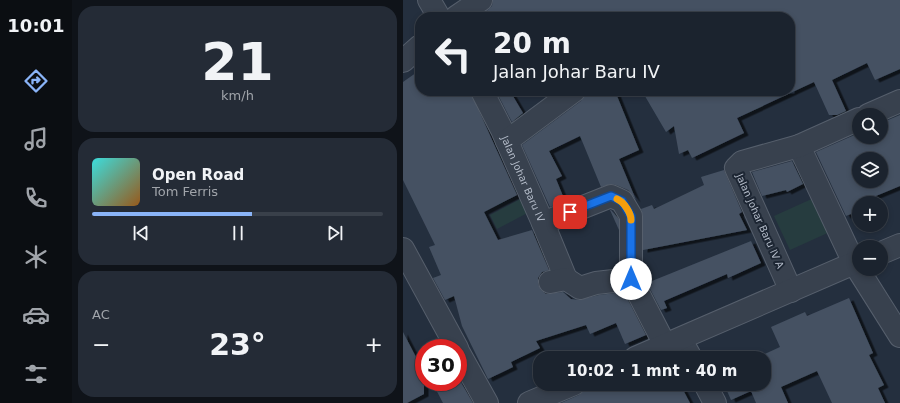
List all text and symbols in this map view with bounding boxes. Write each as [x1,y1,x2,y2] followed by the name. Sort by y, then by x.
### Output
[7,15,65,36] text: 10:01
[493,27,571,60] text: 20 m
[427,28,479,80] icon: left
[201,32,274,92] text: 21
[493,61,660,82] text: Jalan Johar Baru IV
[22,67,50,95] icon: directions
[221,88,254,103] text: km/h
[852,108,888,276] map controls
[852,108,888,144] button: search
[22,125,50,153] icon: music
[499,133,547,224] street label: Jalan Johar Baru IV
[852,152,888,188] button: layers
[152,166,244,184] text: Open Road
[734,171,786,270] street label: Jalan Johar Baru IV A
[22,184,50,212] icon: phone
[152,184,218,199] text: Tom Ferris
[553,195,587,229] pin
[852,196,888,232] button: +
[559,201,581,223] icon: arrive
[130,222,152,244] icon: previous
[227,222,249,244] icon: pause
[324,222,346,244] icon: next
[852,240,888,276] button: −
[22,243,50,271] icon: climate
[610,258,652,300] position arrow
[22,301,50,329] icon: car
[92,307,110,322] text: AC
[209,327,266,362] text: 23°
[92,332,110,357] text: −
[365,332,383,357] text: +
[415,339,467,391] speed limit sign: 30
[22,360,50,388] icon: filters
[567,362,737,380] text: 10:02 · 1 mnt · 40 m

